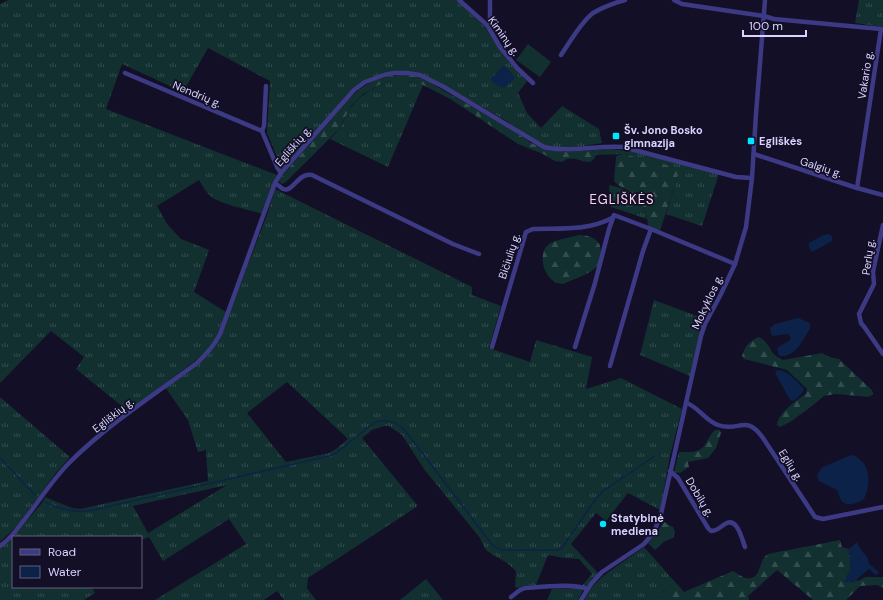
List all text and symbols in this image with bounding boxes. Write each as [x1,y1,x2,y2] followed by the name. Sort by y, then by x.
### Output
[743,12,806,38] scale bar
[485,14,523,58] street label: Kiminų g.
[749,18,783,34] text: 100 m
[854,50,876,100] street label: Vakario g.
[171,78,223,110] street label: Nendrių g.
[272,123,314,169] street label: Egliškių g.
[624,123,703,150] place label: Šv. Jono Bosko gimnazija
[611,131,621,141] marker: Šv. Jono Bosko gimnazija
[759,134,802,148] place label: Egliškės
[746,136,756,146] marker: Egliškės
[798,154,844,180] street label: Galgių g.
[589,191,655,208] district label: EGLIŠKĖS
[495,231,523,281] street label: Bičiulių g.
[859,238,877,276] street label: Perlų g.
[688,272,726,332] street label: Mokyklos g.
[90,394,136,436] street label: Egliškių g.
[776,446,806,484] street label: Eglių g.
[683,475,717,519] street label: Dobilų g.
[611,511,664,538] place label: Statybinė mediena
[598,519,608,529] marker: Statybinė mediena
[12,536,142,588] legend
[48,544,76,560] text: Road
[48,564,82,580] text: Water

